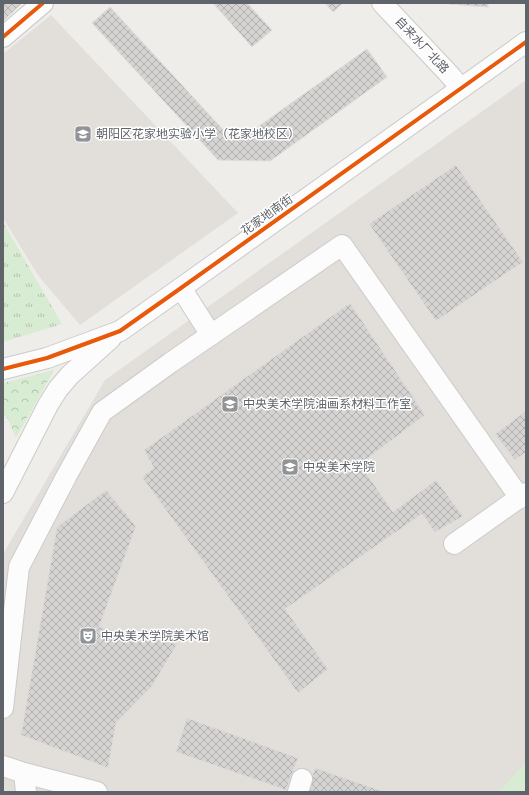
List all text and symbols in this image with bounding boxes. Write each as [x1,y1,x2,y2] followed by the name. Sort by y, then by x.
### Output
[392,14,452,76] street label: 自来水厂北路
[73,124,93,144] school or university icon: 朝阳区花家地实验小学（花家地校区）
[96,127,300,141] place label: 朝阳区花家地实验小学（花家地校区）
[239,192,295,238] street label: 花家地南街
[220,394,240,414] school or university icon: 中央美术学院油画系材料工作室
[243,397,411,411] place label: 中央美术学院油画系材料工作室
[280,457,300,477] school or university icon: 中央美术学院
[303,460,375,474] place label: 中央美术学院
[78,626,98,646] theatre icon: 中央美术学院美术馆
[101,629,209,643] place label: 中央美术学院美术馆

